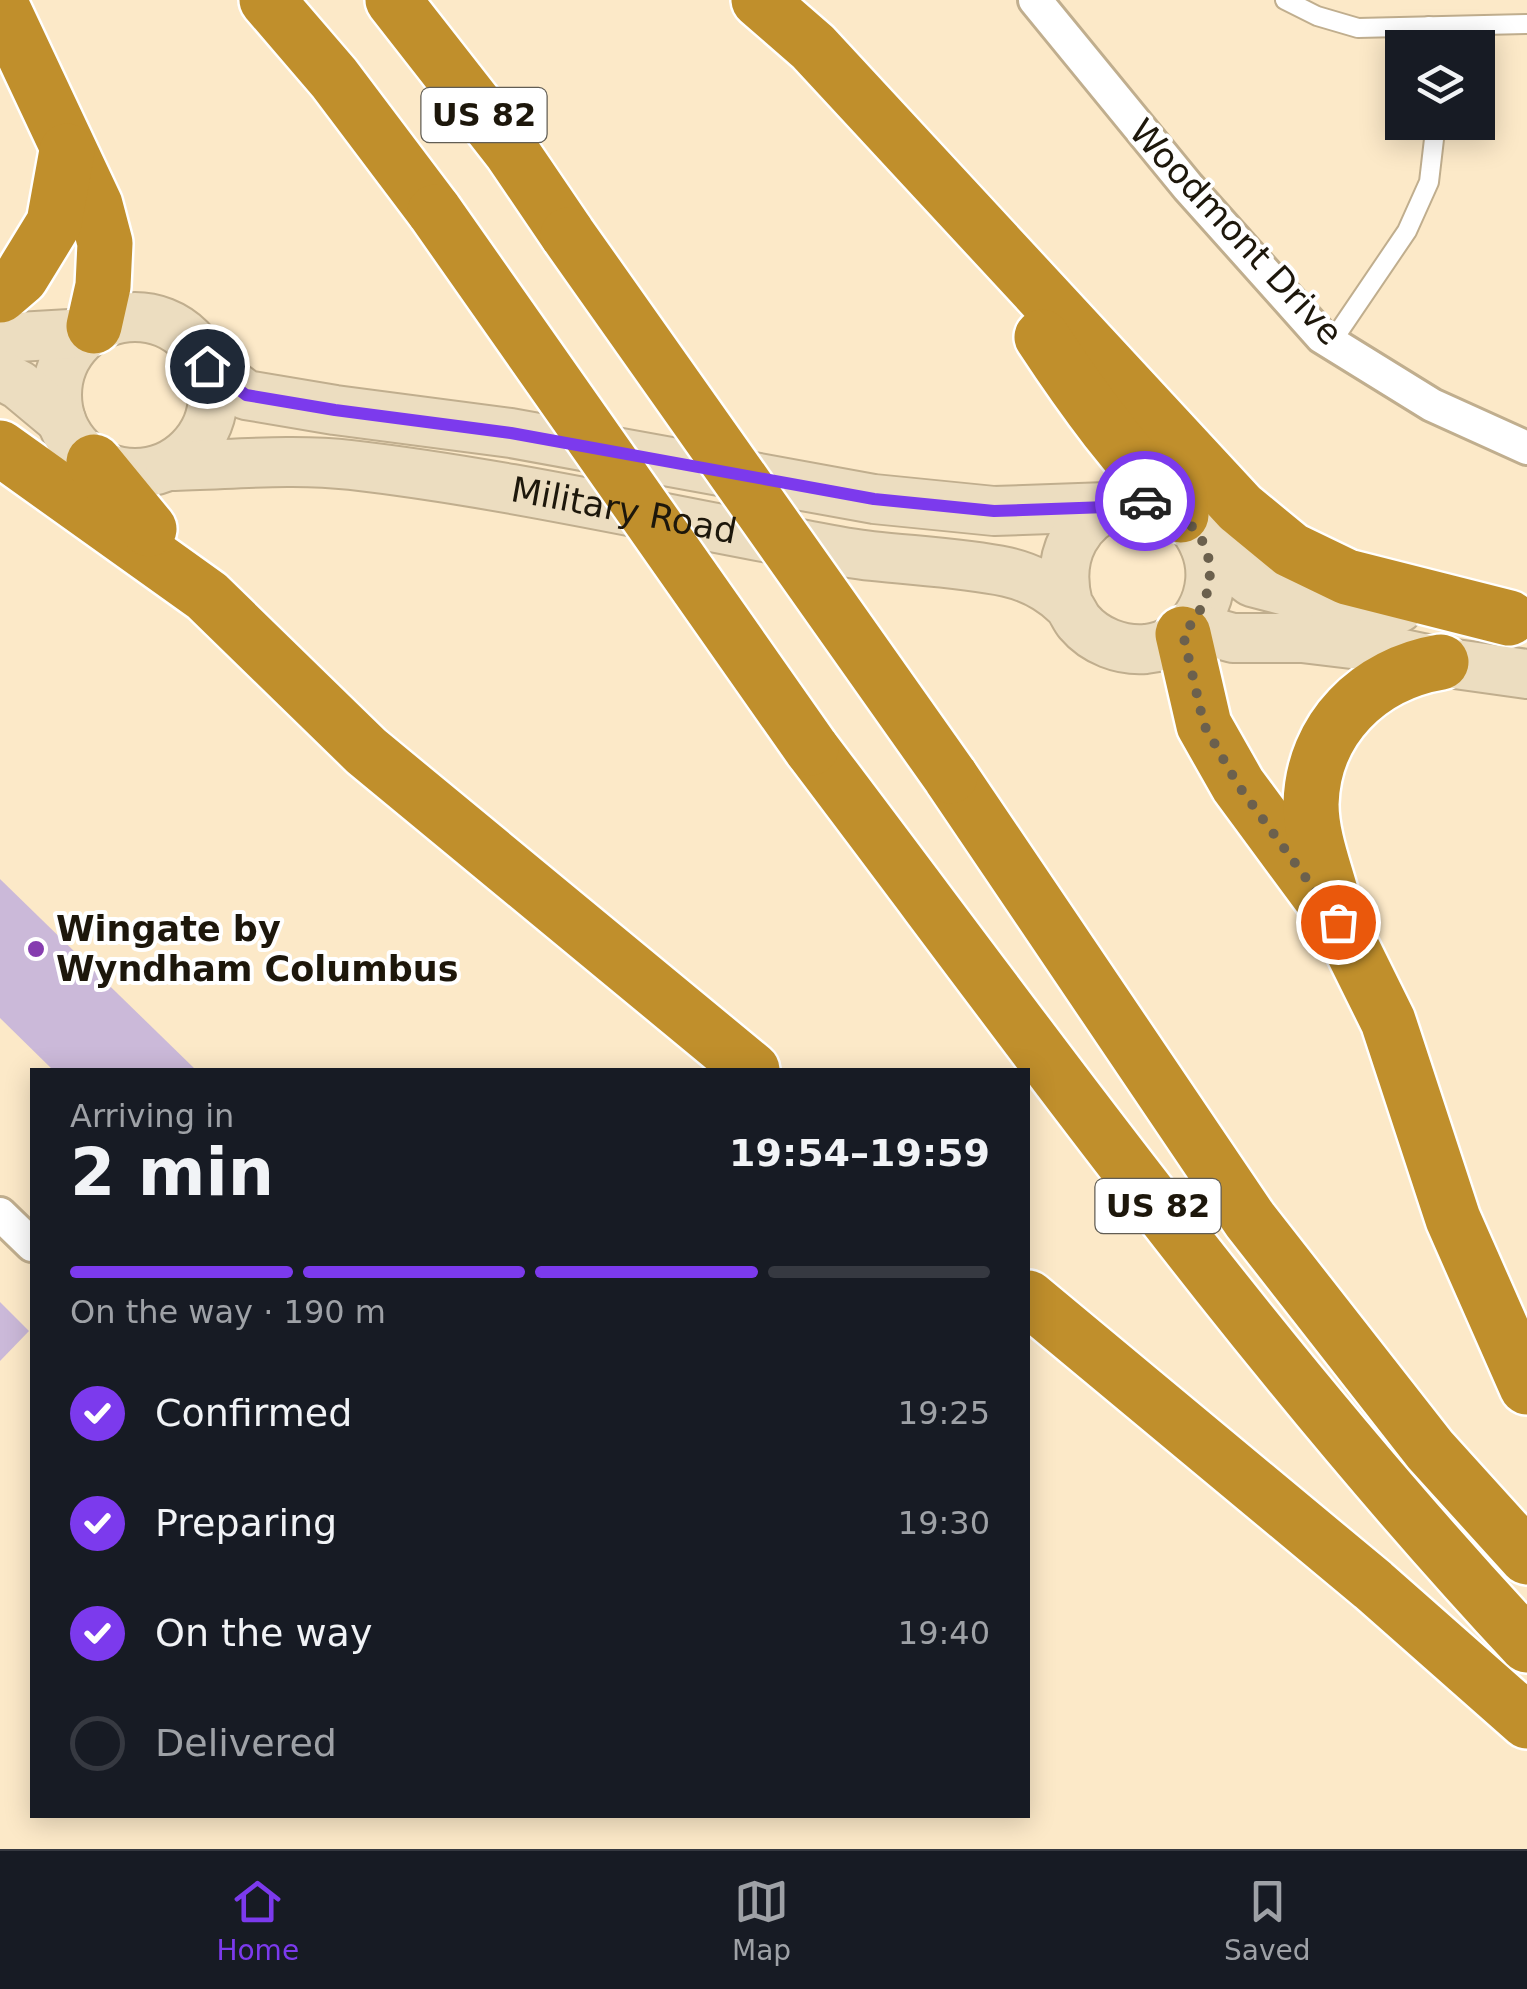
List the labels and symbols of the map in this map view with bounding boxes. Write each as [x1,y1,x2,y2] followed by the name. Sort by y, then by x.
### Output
[422,88,546,142] road number: US 82
[1121,111,1351,353] street label: Woodmont Drive
[165,324,250,409] pin
[1095,451,1195,551] courier
[508,469,740,551] street label: Military Road
[1296,880,1381,965] pin
[56,909,459,989] place label: Wingate by Wyndham Columbus
[25,938,47,960] marker: Wingate by Wyndham Columbus
[1096,1179,1220,1233] road number: US 82

